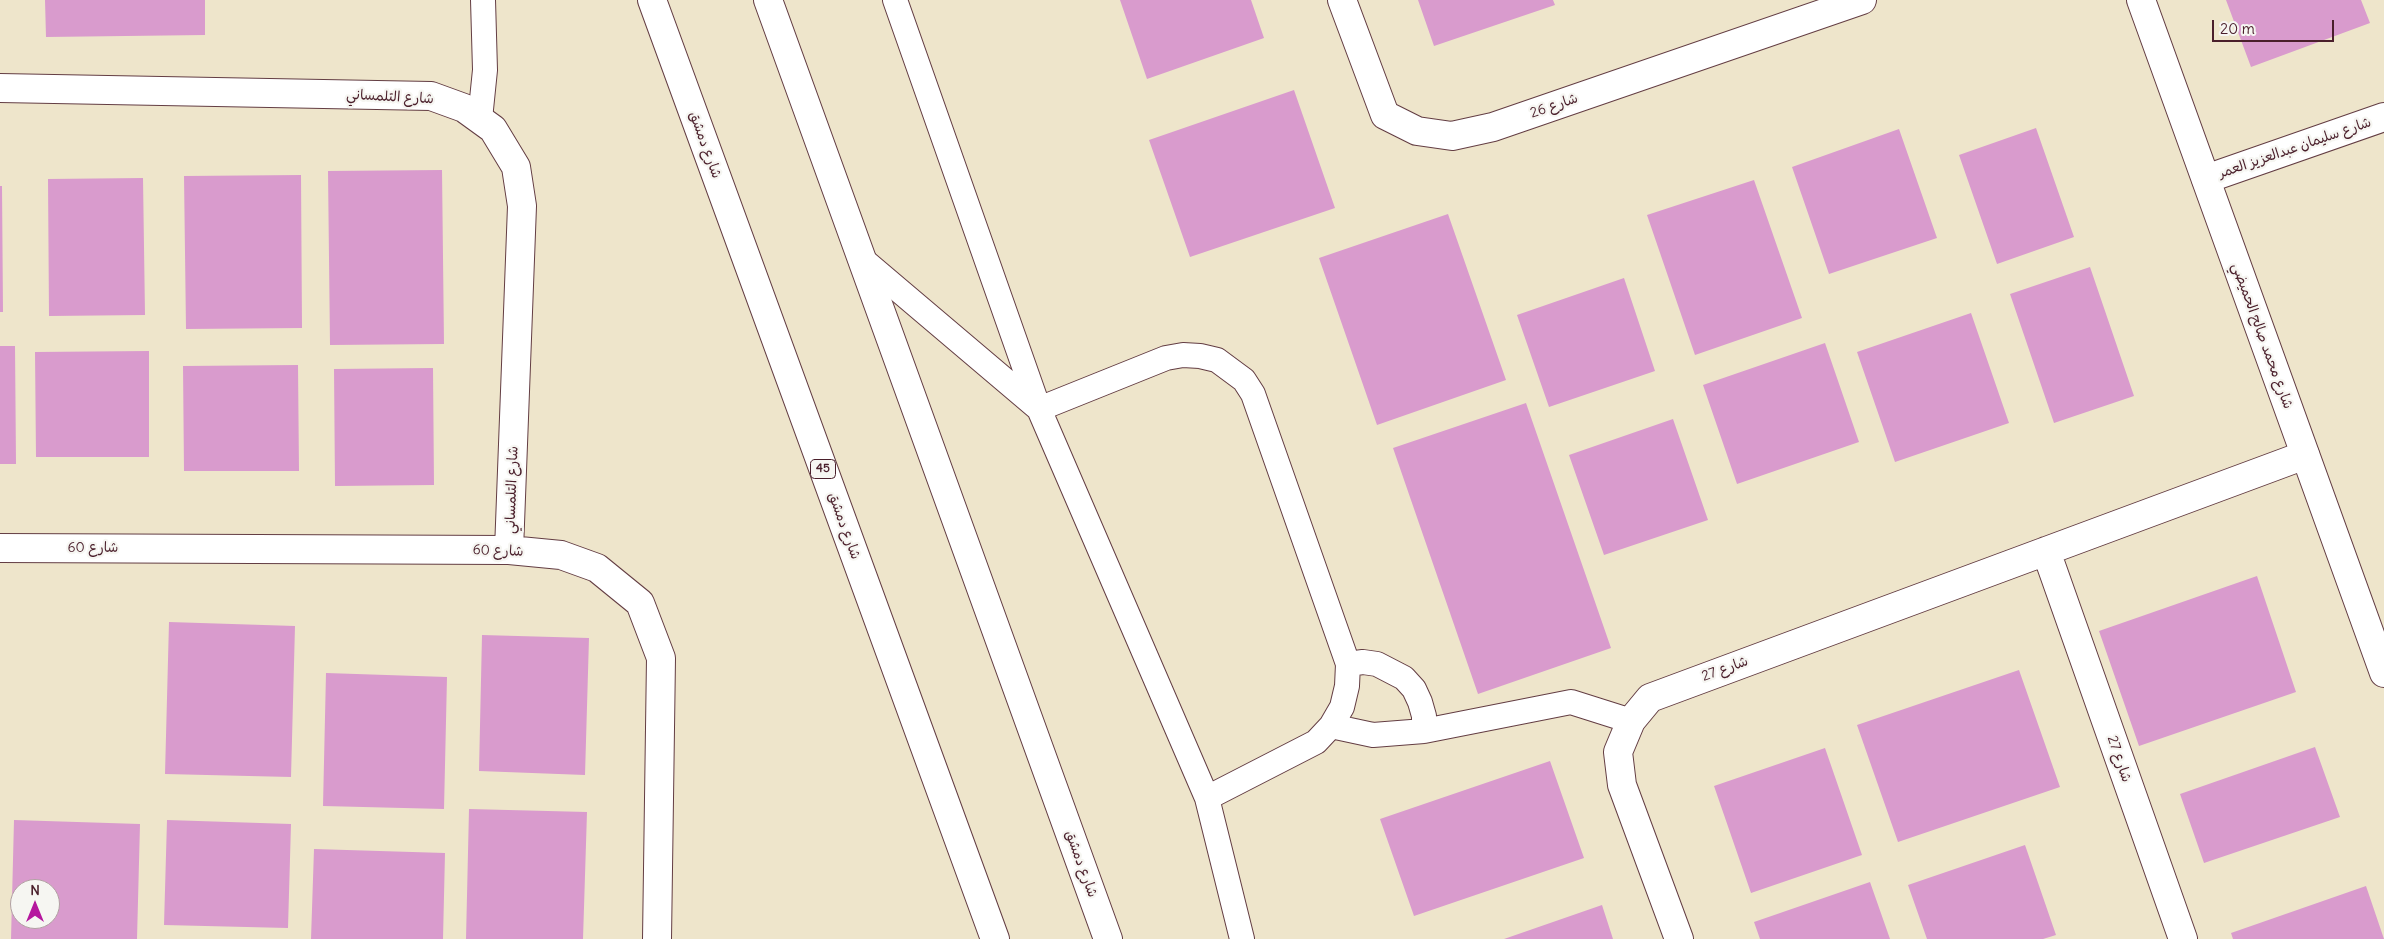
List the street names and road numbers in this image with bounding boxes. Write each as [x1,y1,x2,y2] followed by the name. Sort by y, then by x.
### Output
[346,86,434,108] street label: شارع التلمساني
[1528,90,1580,122] street label: شارع 26
[685,109,725,181] street label: شارع دمشق
[2217,114,2373,182] street label: شارع سليمان عبدالعزيز العمر
[2228,261,2296,411] street label: شارع محمد صالح الحميضي
[502,446,522,534] street label: شارع التلمساني
[810,459,836,478] road number: 45
[824,490,864,562] street label: شارع دمشق
[68,540,118,556] street label: شارع 60
[472,542,524,560] street label: شارع 60
[1699,653,1751,685] street label: شارع 27
[2103,733,2135,785] street label: شارع 27
[1061,828,1101,900] street label: شارع دمشق

